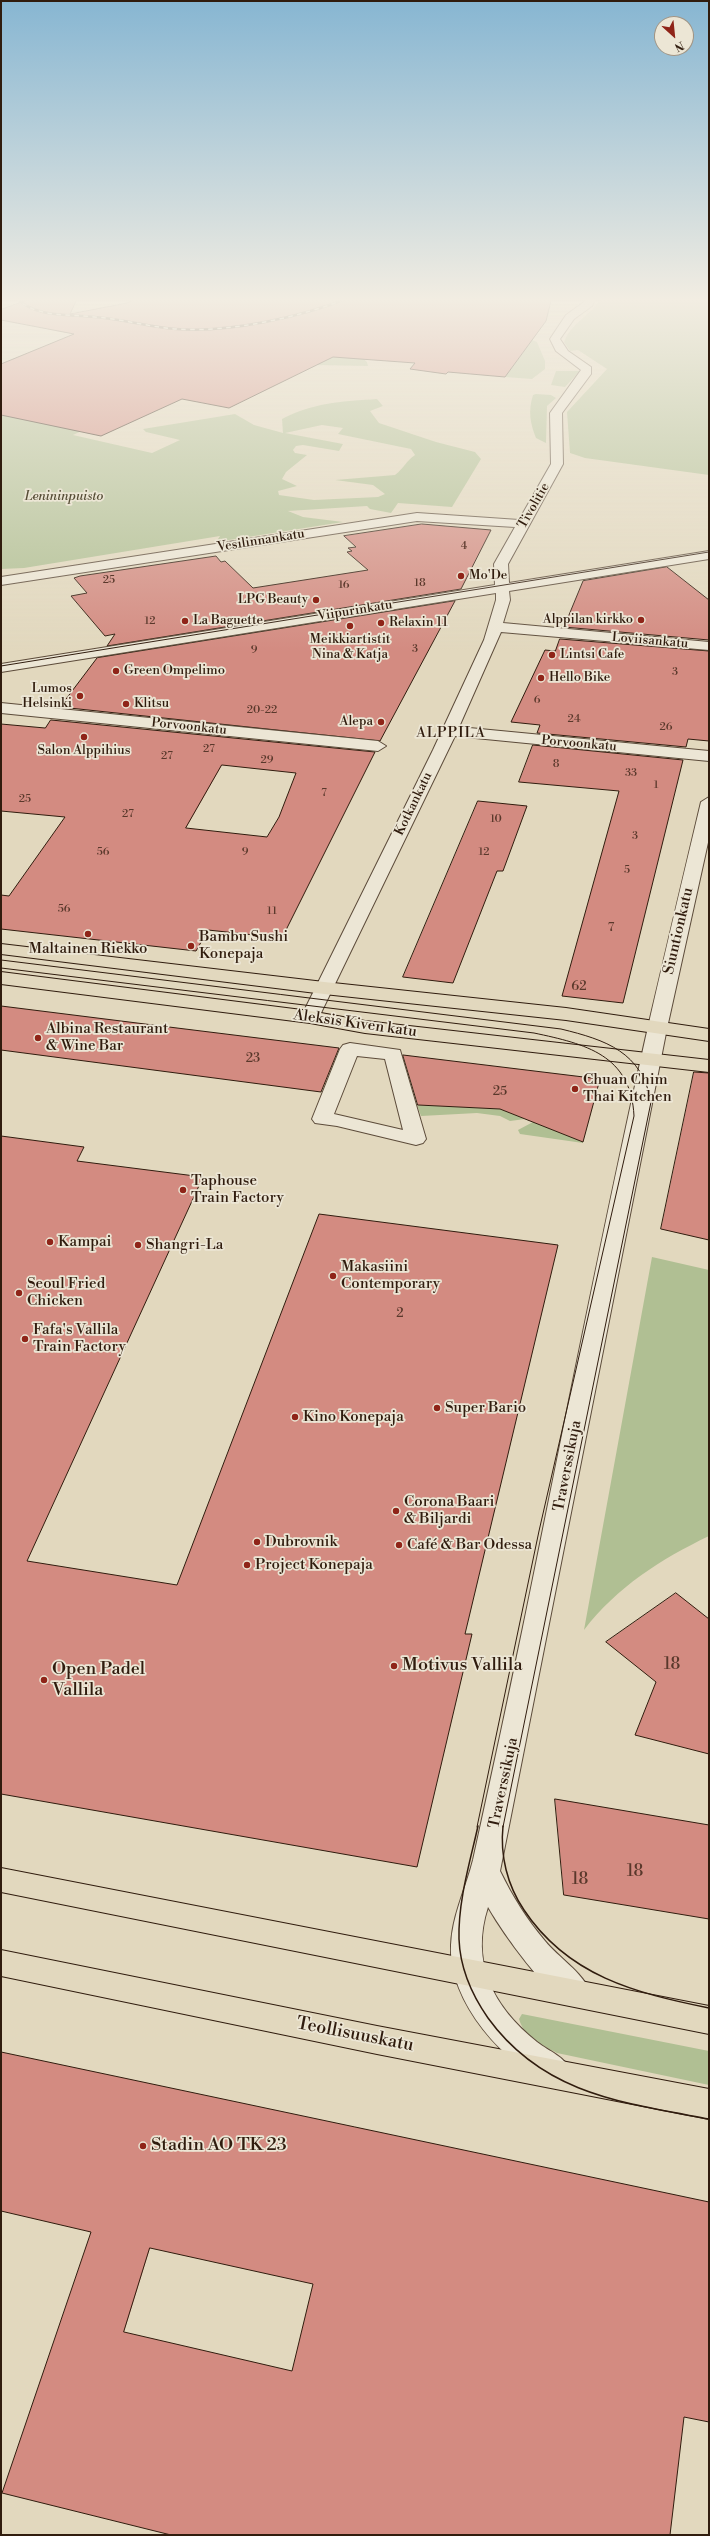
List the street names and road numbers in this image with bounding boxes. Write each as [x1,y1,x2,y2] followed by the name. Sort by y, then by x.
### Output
[515,480,553,532] street label: Tivolitie
[216,526,306,556] street label: Vesilinnankatu
[316,597,394,625] street label: Viipurinkatu
[611,630,689,652] street label: Loviisankatu
[151,715,227,739] street label: Porvoonkatu
[541,733,617,755] street label: Porvoonkatu
[392,770,436,838] street label: Kotkankatu
[660,886,698,976] street label: Siuntionkatu
[292,1006,418,1042] street label: Aleksis Kiven katu
[550,1419,586,1513] street label: Traverssikuja
[486,1736,522,1830] street label: Traverssikuja
[295,2013,415,2057] street label: Teollisuuskatu

